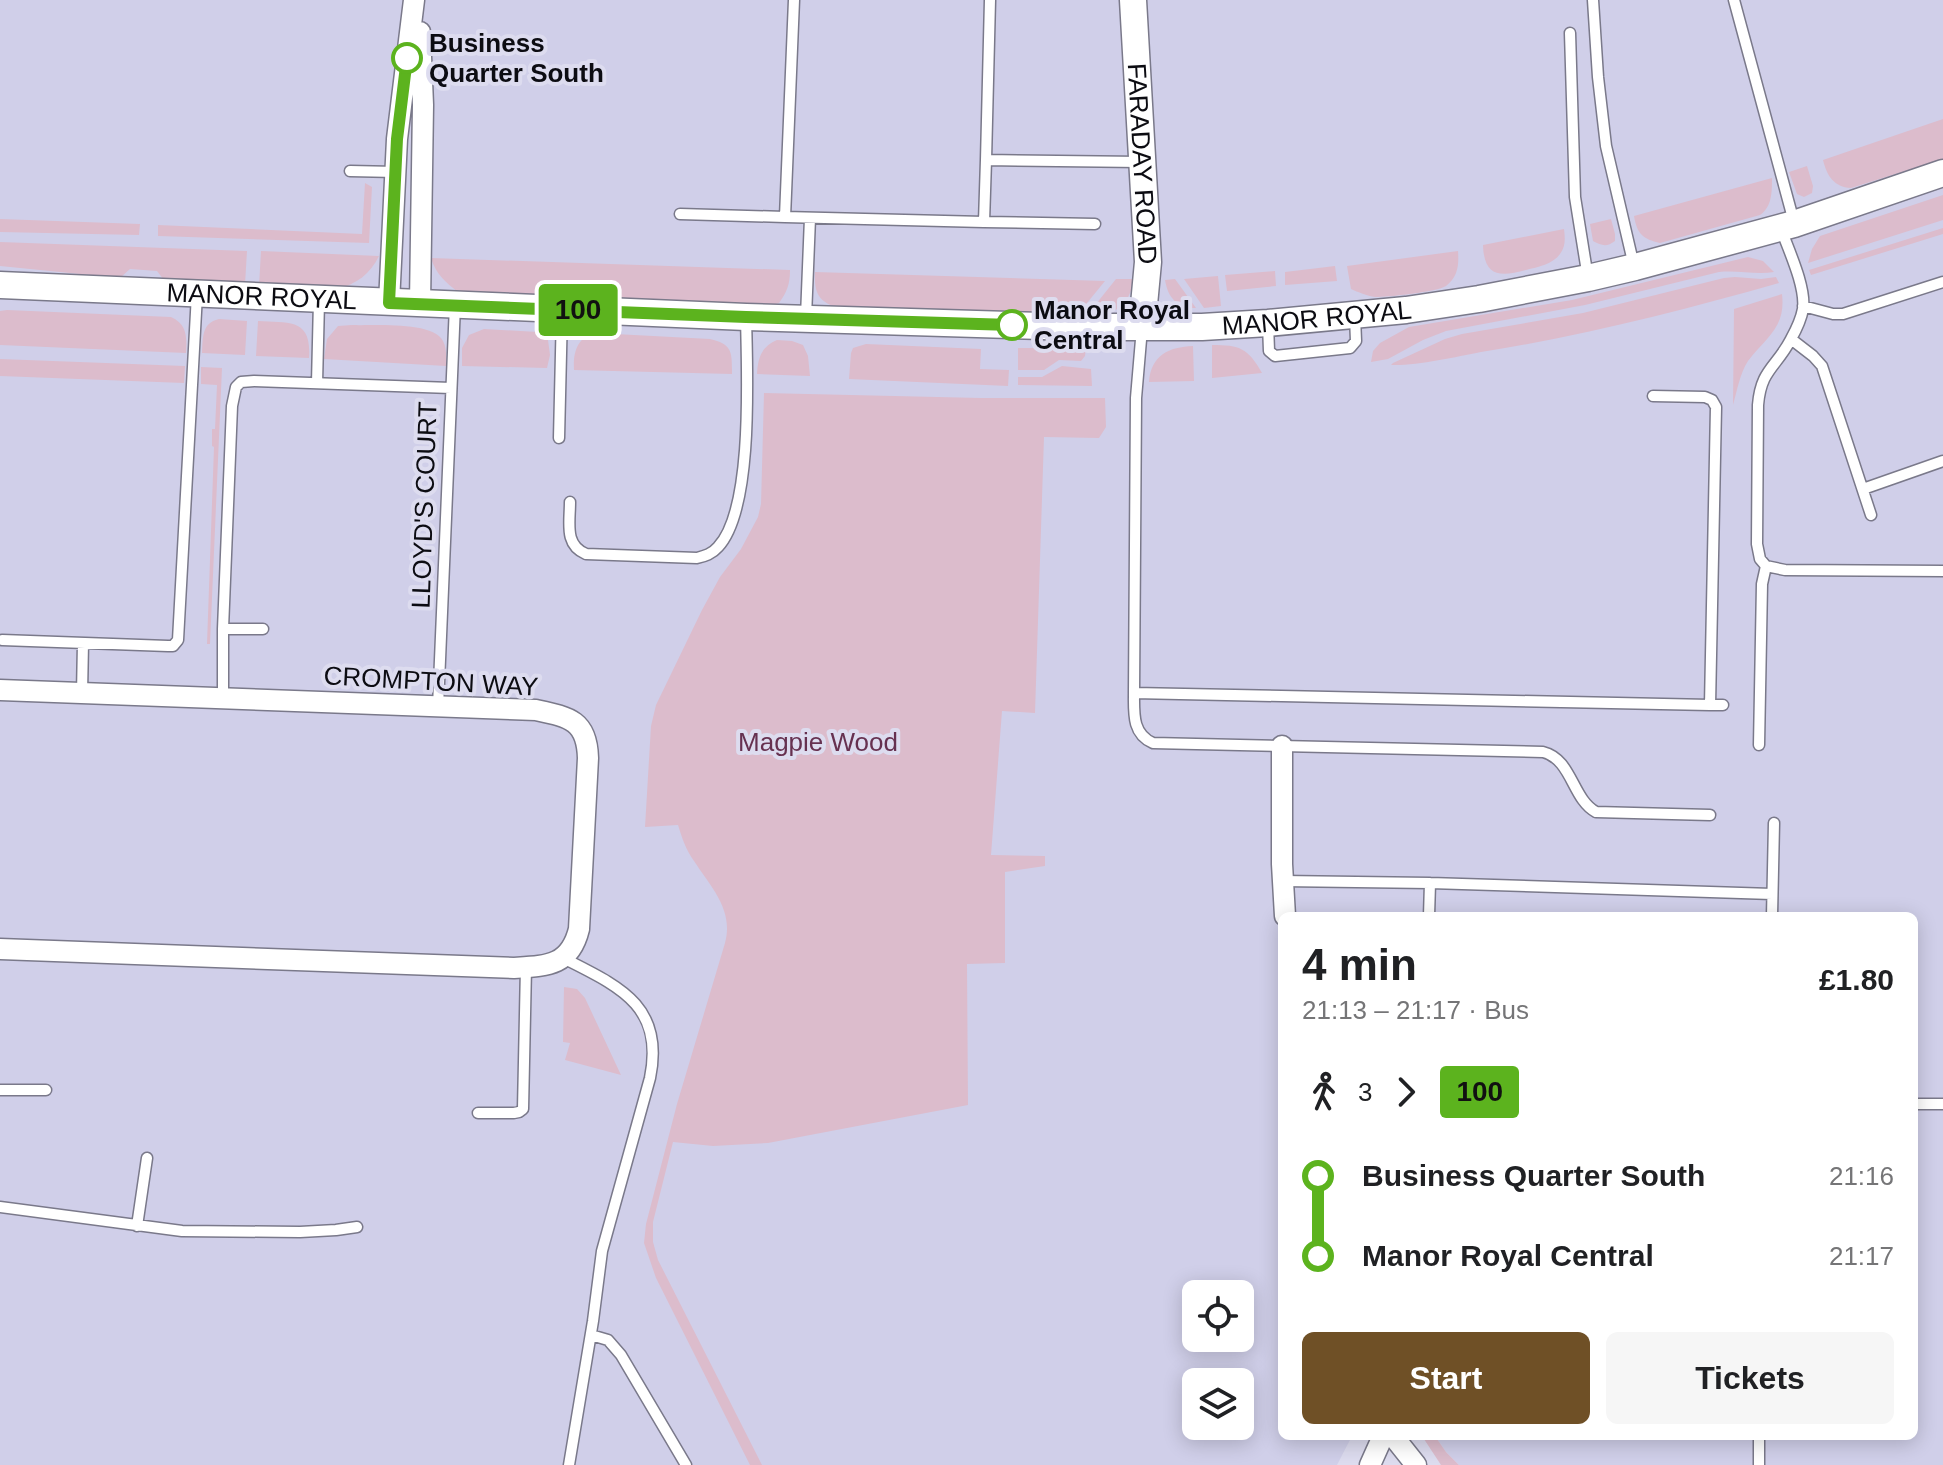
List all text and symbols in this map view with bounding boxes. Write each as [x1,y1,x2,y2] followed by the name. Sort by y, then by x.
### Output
[429,28,604,88] place label: Business Quarter South
[392,43,422,73] marker: Business Quarter South
[1122,62,1163,265] street label: FARADAY ROAD
[166,277,357,315] street label: MANOR ROYAL
[532,284,624,336] line badge: 100
[555,294,601,325] text: 100
[1034,295,1190,355] place label: Manor Royal Central
[1221,295,1413,341] street label: MANOR ROYAL
[997,310,1027,340] marker: Manor Royal Central
[405,401,443,609] street label: LLOYD'S COURT
[323,660,539,702] street label: CROMPTON WAY
[738,727,898,757] park label: Magpie Wood
[1302,940,1417,989] text: 4 min
[1819,963,1894,996] text: £1.80
[1302,995,1529,1025] text: 21:13 – 21:17 · Bus
[1302,1070,1346,1114] icon: walk
[1384,1070,1428,1114] icon: forward
[1456,1076,1503,1107] text: 100
[1358,1077,1372,1107] text: 3
[1362,1159,1705,1192] text: Business Quarter South
[1829,1161,1894,1191] text: 21:16
[1362,1239,1654,1272] text: Manor Royal Central
[1829,1241,1894,1271] text: 21:17
[1182,1280,1254,1440] map controls
[1182,1280,1254,1352] button: locate
[1302,1332,1590,1424] button: Start
[1606,1332,1894,1424] button: Tickets
[1182,1368,1254,1440] button: layers

